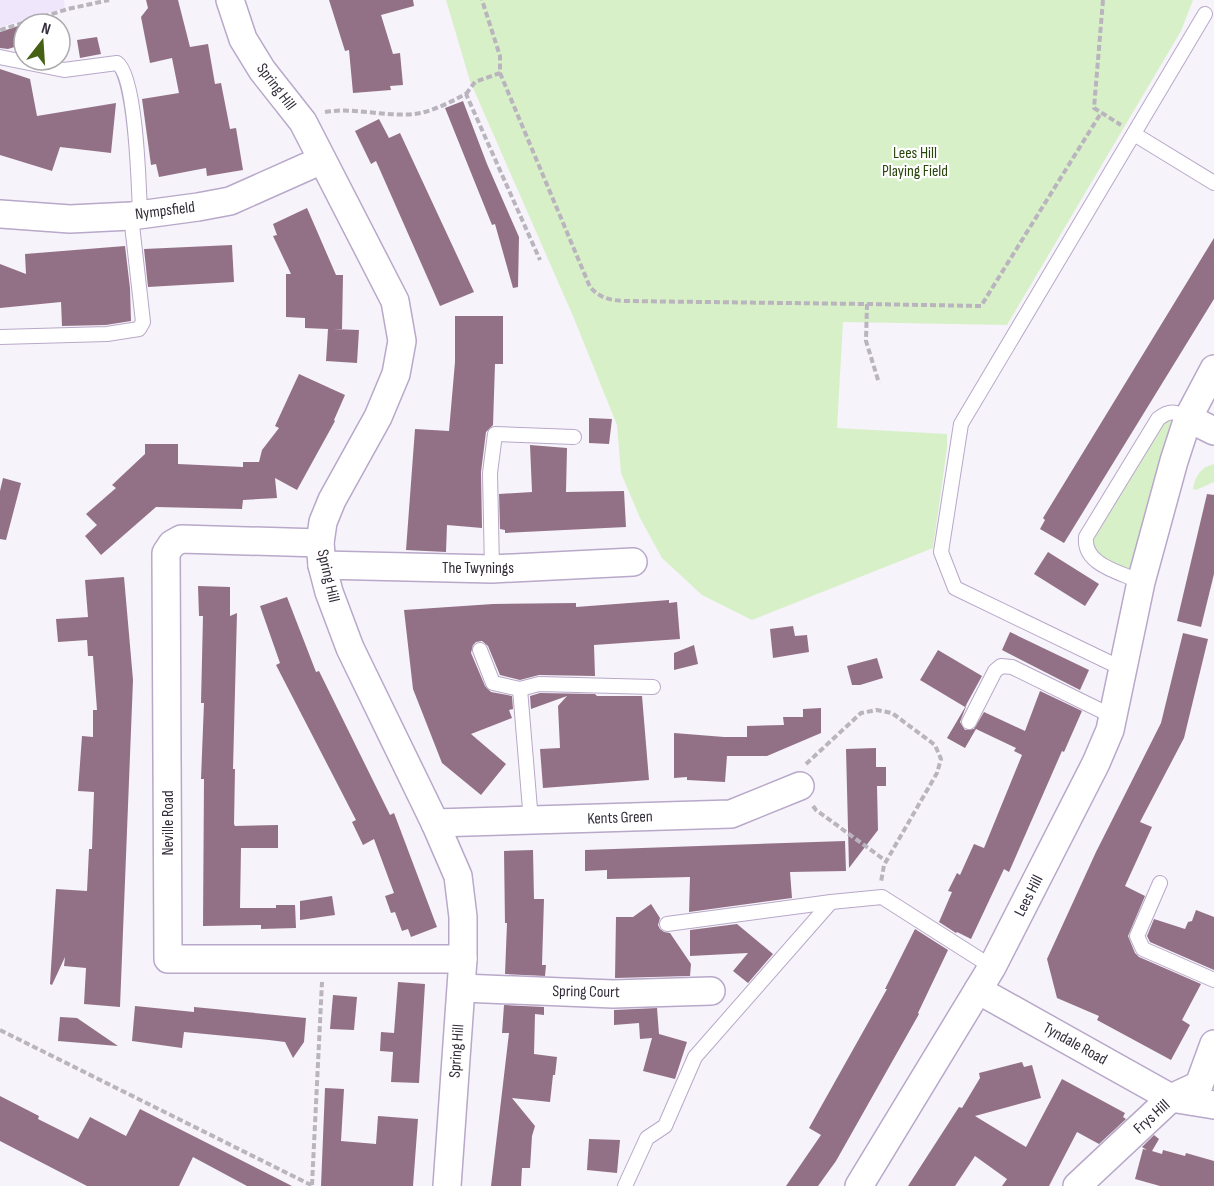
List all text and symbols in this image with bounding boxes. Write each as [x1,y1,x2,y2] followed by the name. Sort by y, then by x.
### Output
[12,12,72,72] north arrow
[39,19,53,39] text: N
[252,60,300,114] street label: Spring Hill
[882,144,948,181] park label: Lees Hill Playing Field
[134,198,196,224] street label: Nympsfield
[313,548,343,604] street label: Spring Hill
[442,559,514,578] street label: The Twynings
[159,790,178,856] street label: Neville Road
[587,807,653,829] street label: Kents Green
[1011,872,1047,920] street label: Lees Hill
[552,982,620,1002] street label: Spring Court
[1040,1019,1110,1069] street label: Tyndale Road
[446,1023,468,1079] street label: Spring Hill
[1130,1096,1174,1138] street label: Frys Hill

